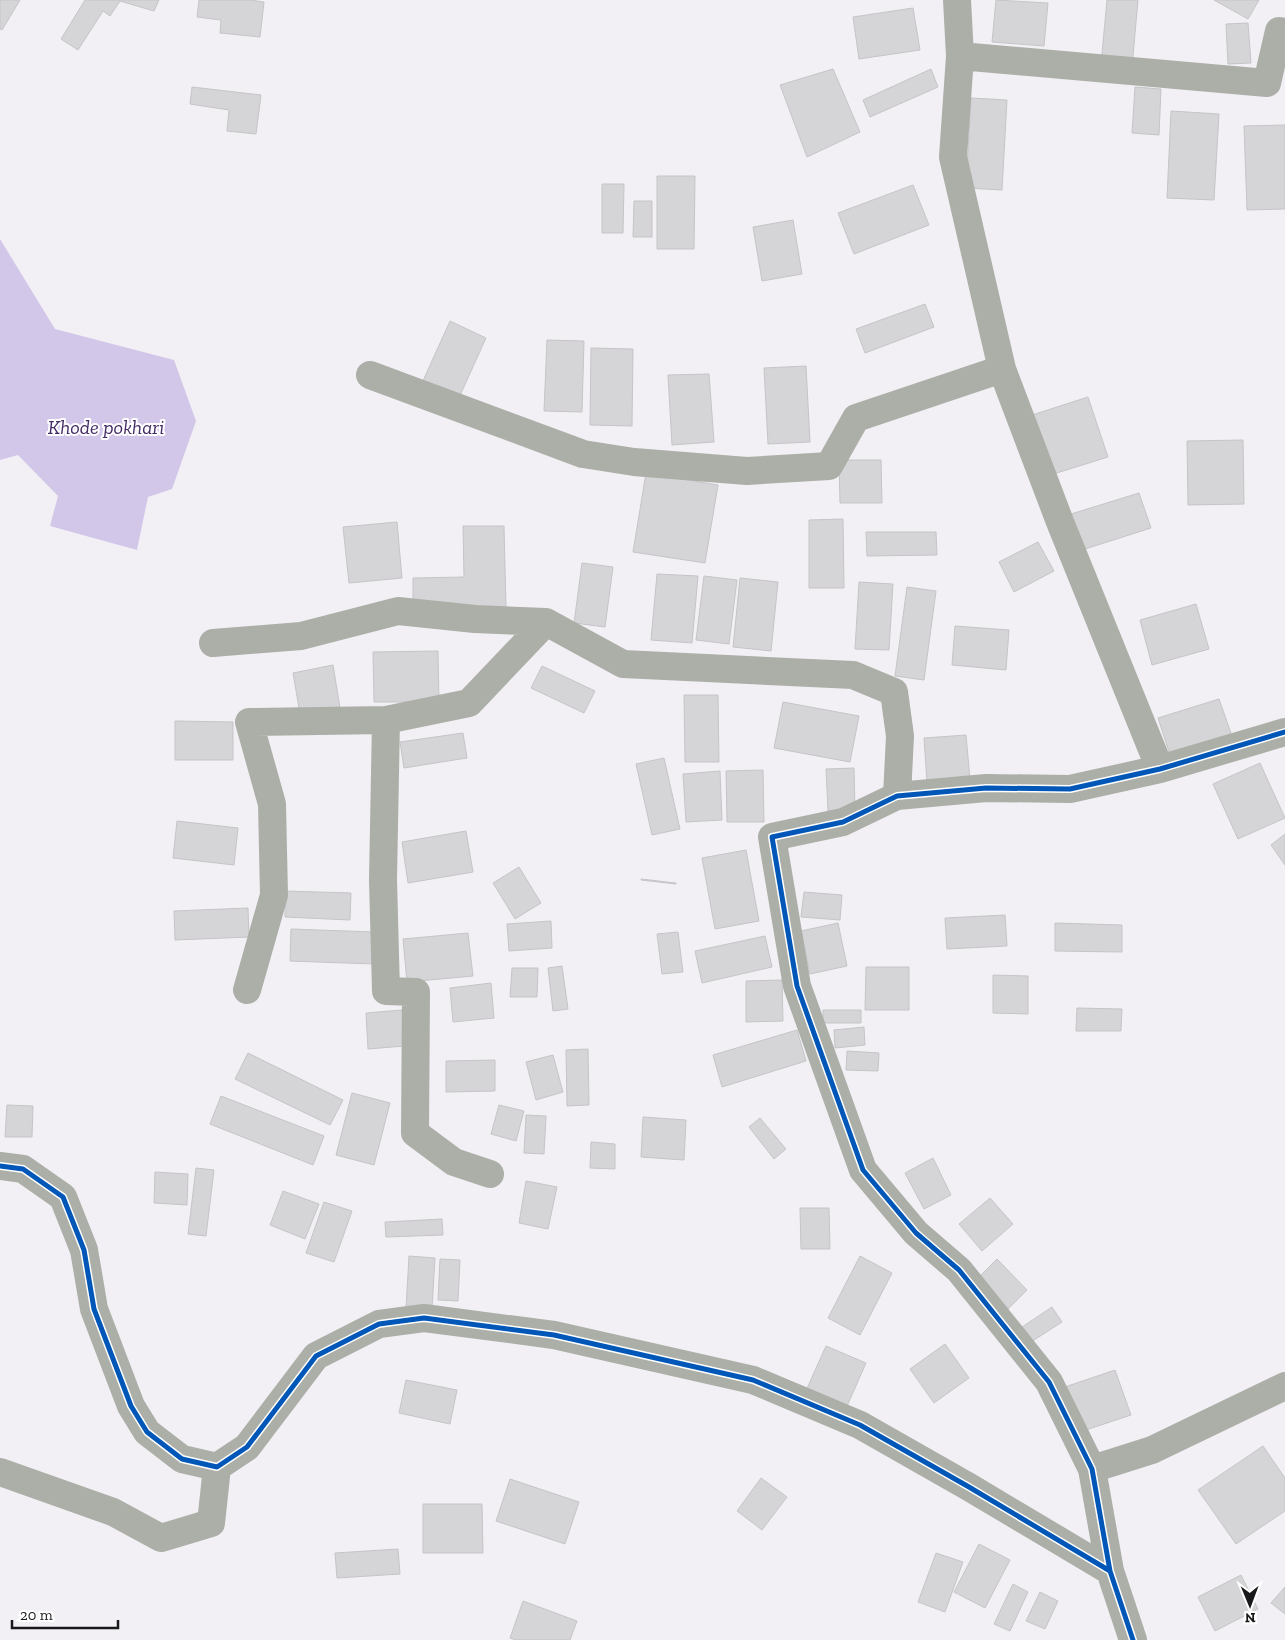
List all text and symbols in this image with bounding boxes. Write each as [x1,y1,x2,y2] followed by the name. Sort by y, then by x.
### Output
[48,415,164,439] water label: Khode pokhari
[1225,1580,1275,1630] north arrow
[12,1598,119,1630] scale bar
[20,1606,53,1624] text: 20 m
[1244,1609,1256,1626] text: N

